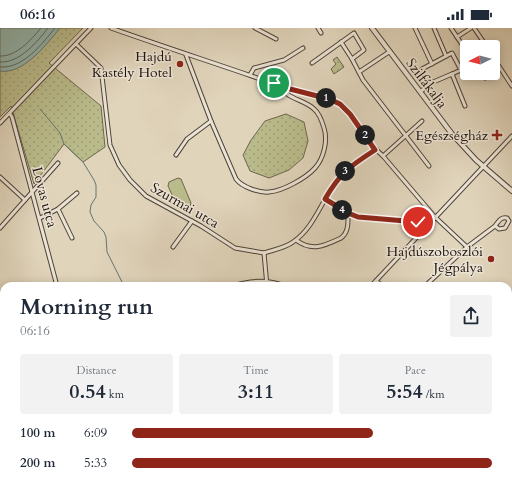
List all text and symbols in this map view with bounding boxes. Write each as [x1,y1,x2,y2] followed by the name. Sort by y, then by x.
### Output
[20,4,55,24] text: 06:16
[460,40,500,80] north arrow
[460,40,500,80] map controls
[92,47,172,82] place label: Hajdú Kastély Hotel
[402,54,452,112] street label: Szilfákalja
[175,59,185,69] marker: Hajdú Kastély Hotel
[257,66,291,100] pin
[263,72,285,94] icon: arrive
[316,88,336,108] pin: 1
[323,90,329,105] text: 1
[355,125,375,145] pin: 2
[415,126,489,145] place label: Egészségház
[362,127,368,142] text: 2
[491,129,503,141] marker: Egészségház
[335,161,355,181] pin: 3
[342,163,348,178] text: 3
[27,165,62,230] street label: Lovas utca
[147,178,222,233] street label: Szurmai utca
[332,200,352,220] pin: 4
[339,202,345,217] text: 4
[401,205,435,239] pin
[407,211,429,233] icon: check
[387,242,483,277] place label: Hajdúszoboszlói Jégpálya
[486,254,496,264] marker: Hajdúszoboszlói Jégpálya
[20,292,153,322] text: Morning run
[450,295,492,337] button: share
[20,322,50,340] text: 06:16
[77,363,117,378] text: Distance
[243,363,269,378] text: Time
[405,363,426,378] text: Pace
[69,378,106,405] text: 0.54
[238,378,274,405] text: 3:11
[386,378,423,405] text: 5:54
[106,387,124,402] text: km
[423,387,444,402] text: /km
[20,424,55,442] text: 100 m
[84,424,107,442] text: 6:09
[20,454,55,472] text: 200 m
[84,454,107,472] text: 5:33

